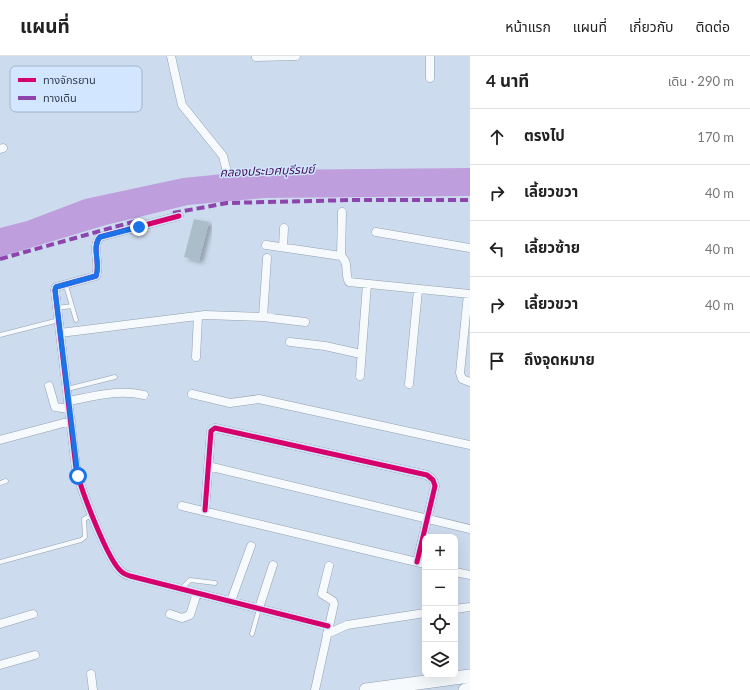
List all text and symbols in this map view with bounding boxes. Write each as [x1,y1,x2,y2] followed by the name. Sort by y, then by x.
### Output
[20,14,70,37] text: แผนที่
[505,18,551,35] text: หน้าแรก
[573,18,607,35] text: แผนที่
[629,18,674,35] text: เกี่ยวกับ
[696,18,730,35] text: ติดต่อ
[10,66,142,112] legend
[486,70,529,91] text: 4 นาที
[43,73,96,86] text: ทางจักรยาน
[668,73,734,89] text: เดิน · 290 m
[43,91,77,104] text: ทางเดิน
[486,126,508,148] icon: ahead
[524,126,565,144] text: ตรงไป
[697,129,734,145] text: 170 m
[219,161,317,181] water label: คลองประเวศบุรีรมย์
[486,182,508,204] icon: right
[524,182,578,200] text: เลี้ยวขวา
[705,185,734,201] text: 40 m
[130,218,148,236] route end
[486,238,508,260] icon: left
[524,238,580,256] text: เลี้ยวซ้าย
[705,241,734,257] text: 40 m
[486,294,508,316] icon: right
[524,294,578,312] text: เลี้ยวขวา
[705,297,734,313] text: 40 m
[486,350,508,372] icon: arrive
[524,350,595,368] text: ถึงจุดหมาย
[69,467,87,485] route start
[422,534,458,678] map controls
[422,534,458,570] button: +
[422,570,458,606] button: −
[422,606,458,642] button: locate
[422,642,458,678] button: layers

